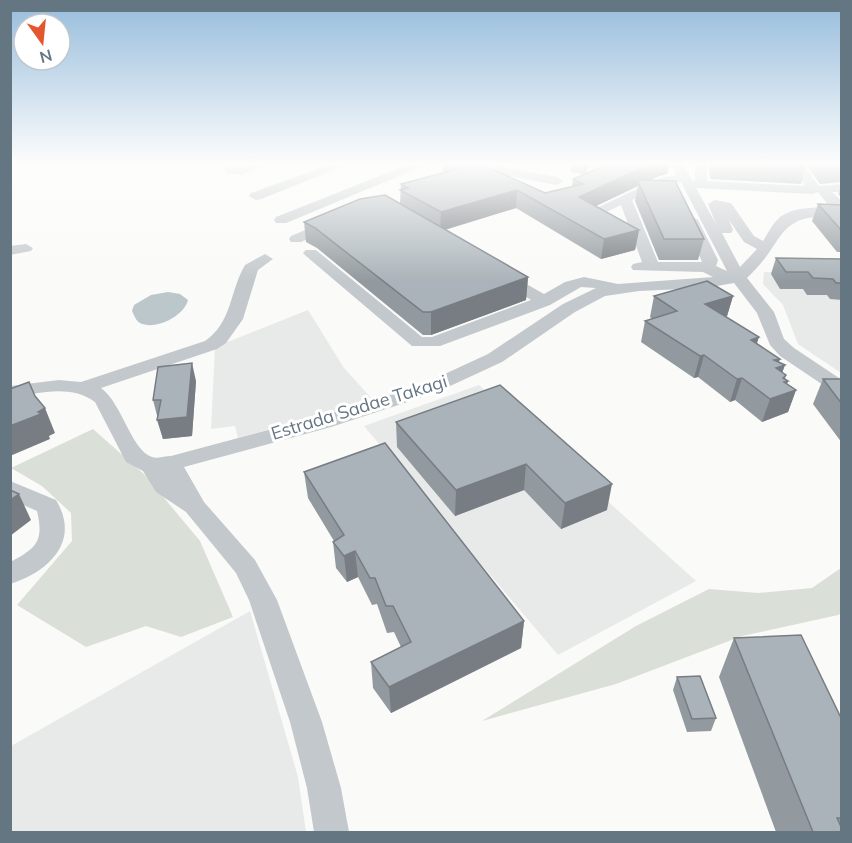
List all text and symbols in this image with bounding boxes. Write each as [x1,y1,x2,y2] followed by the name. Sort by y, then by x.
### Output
[12,12,72,72] north arrow
[37,45,54,68] text: N
[268,369,450,445] street label: Estrada Sadae Takagi

